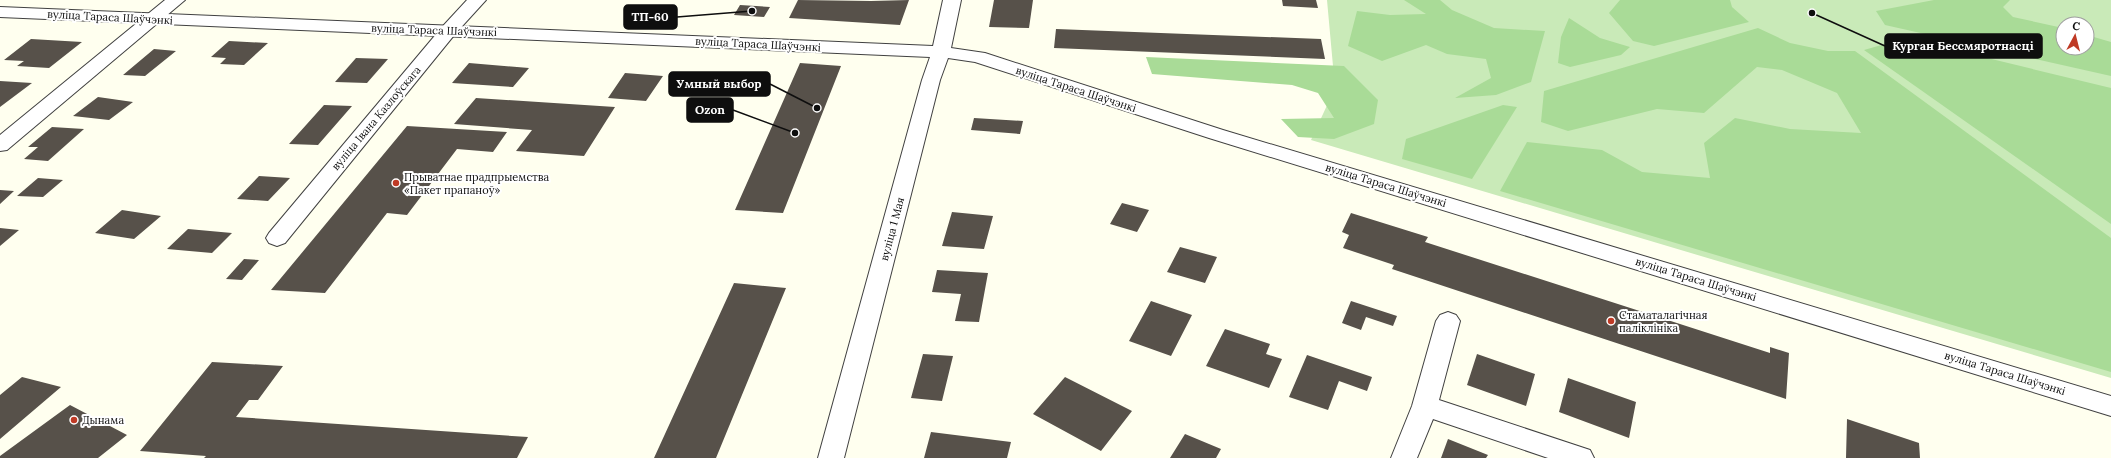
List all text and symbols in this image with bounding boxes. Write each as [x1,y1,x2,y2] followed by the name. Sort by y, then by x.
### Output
[624,5,677,29] callout: ТП-60
[47,7,173,27] street label: вуліца Тараса Шаўчэнкі
[631,9,669,24] text: ТП-60
[2055,16,2095,56] north arrow
[2072,19,2081,34] text: С
[371,21,497,39] street label: вуліца Тараса Шаўчэнкі
[695,34,821,54] street label: вуліца Тараса Шаўчэнкі
[1885,34,2042,58] callout: Курган Бессмяротнасці
[1892,38,2034,53] text: Курган Бессмяротнасці
[328,63,424,173] street label: вуліца Івана Казлоўскага
[1014,63,1138,115] street label: вуліца Тараса Шаўчэнкі
[669,72,770,96] callout: Умный выбор
[677,76,761,91] text: Умный выбор
[687,98,733,122] callout: Ozon
[695,102,725,117] text: Ozon
[1324,160,1448,210] street label: вуліца Тараса Шаўчэнкі
[404,170,549,197] place label: Прыватнае прадпрыемства «Пакет прапаноў»
[391,178,401,188] marker: Прыватнае прадпрыемства «Пакет прапаноў»
[877,196,907,262] street label: вуліца 1 Мая
[1634,254,1758,304] street label: вуліца Тараса Шаўчэнкі
[1619,308,1707,335] place label: Стаматалагічная паліклініка
[1606,316,1616,326] marker: Стаматалагічная паліклініка
[1943,348,2067,398] street label: вуліца Тараса Шаўчэнкі
[82,413,124,427] place label: Дынама
[69,415,79,425] marker: Дынама

